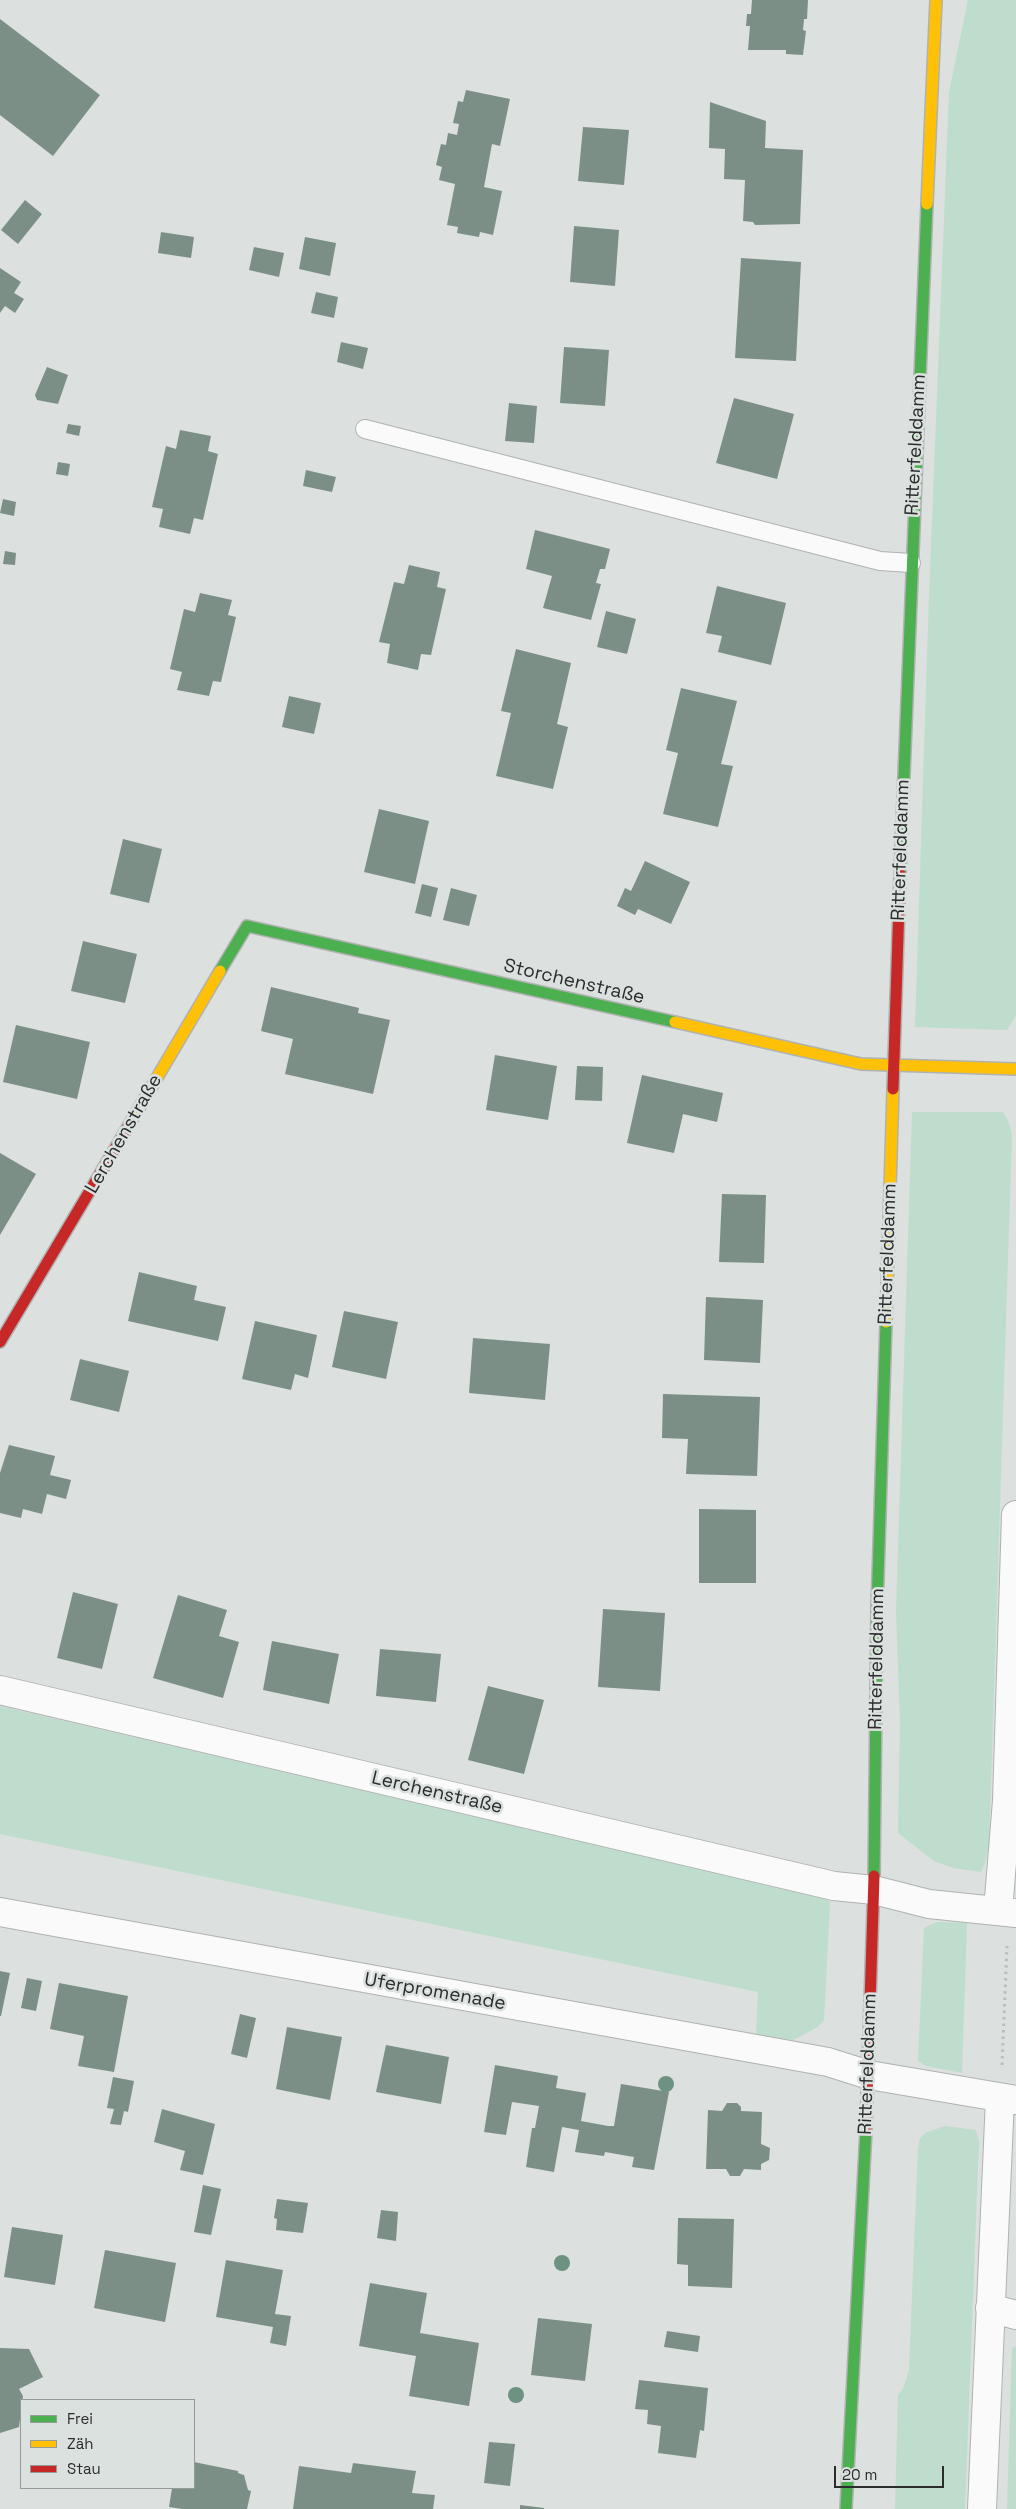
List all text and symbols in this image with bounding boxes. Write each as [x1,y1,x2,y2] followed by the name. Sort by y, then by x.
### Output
[901,374,931,516] street label: Ritterfelddamm
[887,779,915,921] street label: Ritterfelddamm
[501,955,647,1009] street label: Storchenstraße
[81,1070,167,1198] street label: Lerchenstraße
[874,1183,902,1325] street label: Ritterfelddamm
[864,1588,890,1730] street label: Ritterfelddamm
[369,1767,505,1819] street label: Lerchenstraße
[363,1968,507,2016] street label: Uferpromenade
[854,1993,882,2135] street label: Ritterfelddamm
[20,2399,195,2489] legend
[67,2409,93,2428] text: Frei
[67,2434,93,2453] text: Zäh
[836,2456,946,2488] scale bar
[67,2459,101,2478] text: Stau
[842,2465,877,2484] text: 20 m

